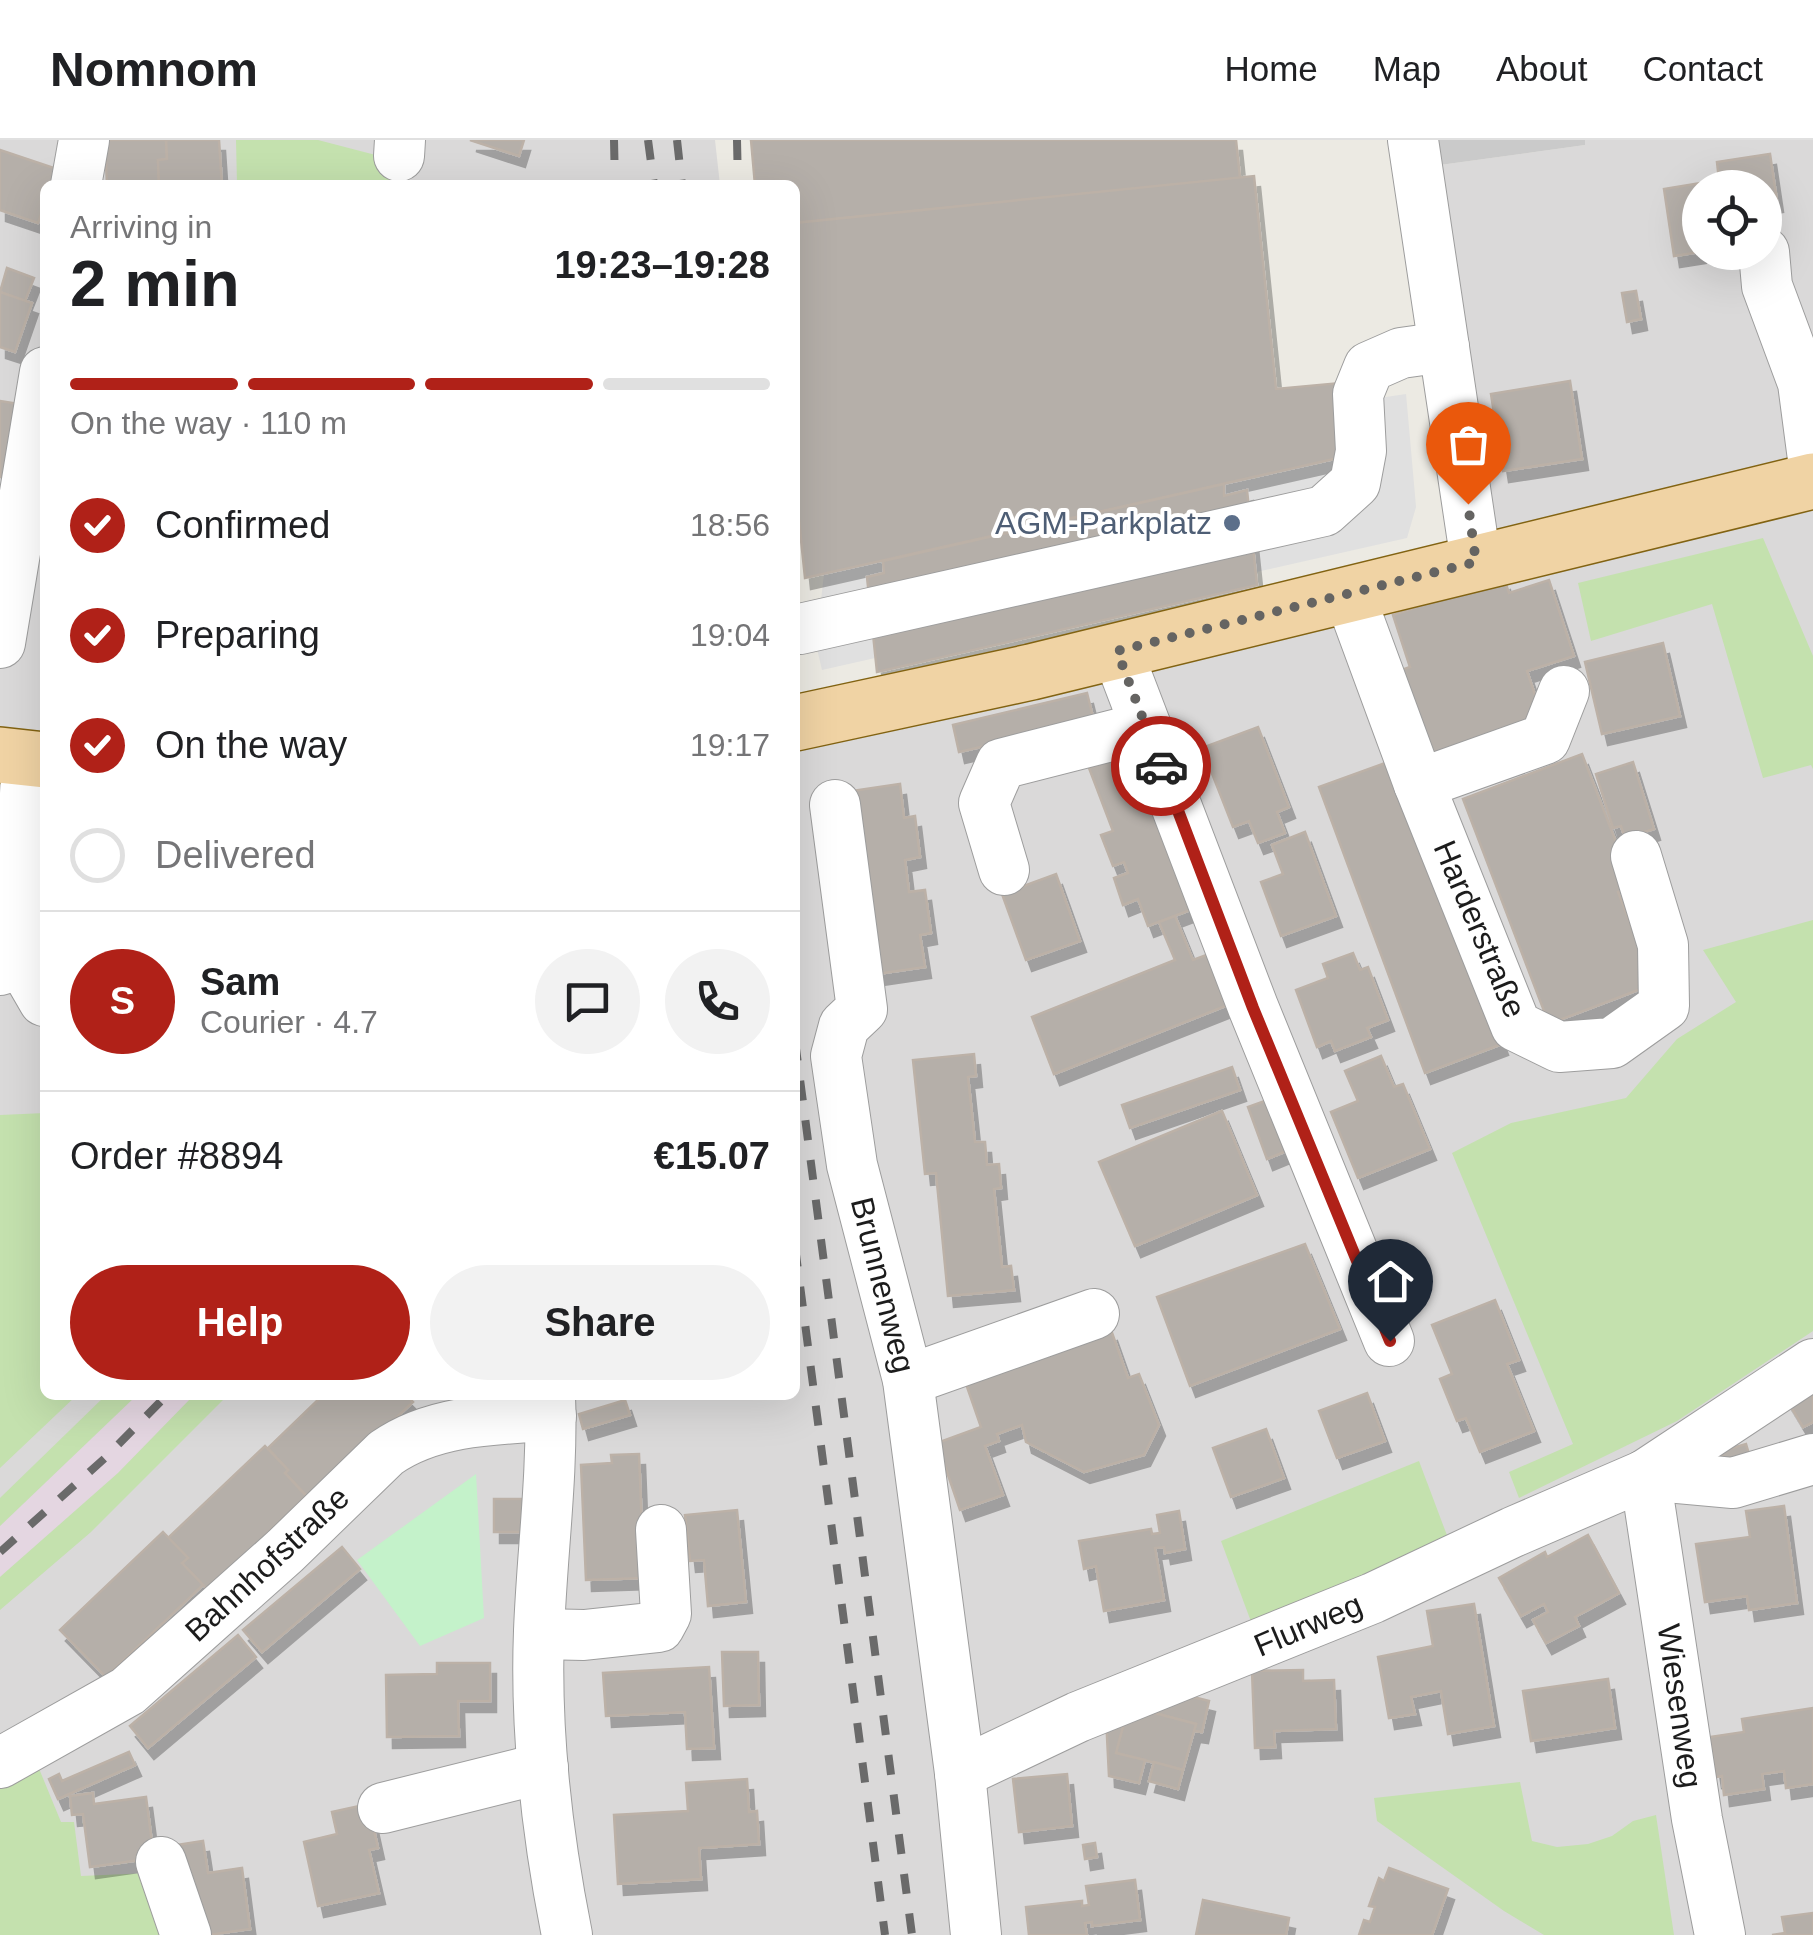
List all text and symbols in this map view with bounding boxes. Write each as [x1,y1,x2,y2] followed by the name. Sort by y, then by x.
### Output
[50,43,258,96] text: Nomnom
[1224,49,1318,88] text: Home
[1373,49,1441,88] text: Map
[1496,49,1587,88] text: About
[1642,49,1763,88] text: Contact
[1682,170,1782,270] map controls
[1682,170,1782,270] button: locate
[70,209,212,245] text: Arriving in
[554,244,770,286] text: 19:23–19:28
[70,247,240,320] text: 2 min
[1426,402,1511,505] pin
[70,405,347,441] text: On the way · 110 m
[1441,417,1496,472] icon: bag
[70,498,125,553] icon: check
[155,504,330,546] text: Confirmed
[995,505,1212,541] place label: AGM-Parkplatz
[690,507,770,543] text: 18:56
[1221,512,1243,534] marker: AGM-Parkplatz
[70,608,125,663] icon: check
[155,614,320,656] text: Preparing
[690,617,770,653] text: 19:04
[1111,716,1211,816] courier
[70,718,125,773] icon: check
[155,724,347,766] text: On the way
[690,727,770,763] text: 19:17
[1134,739,1189,794] icon: car
[155,834,316,876] text: Delivered
[1427,835,1533,1023] street label: Harderstraße
[535,949,640,1054] button: chat
[665,949,770,1054] button: phone
[200,961,280,1003] text: Sam
[110,980,135,1022] text: S
[200,1004,378,1040] text: Courier · 4.7
[70,1135,283,1177] text: Order #8894
[654,1135,770,1177] text: €15.07
[844,1193,922,1377] street label: Brunnenweg
[1348,1239,1433,1342] pin
[1363,1254,1418,1309] icon: home
[70,1265,410,1380] button: Help
[430,1265,770,1380] button: Share
[178,1479,356,1649] street label: Bahnhofstraße
[1249,1586,1367,1664] street label: Flurweg
[1651,1622,1709,1790] street label: Wiesenweg

